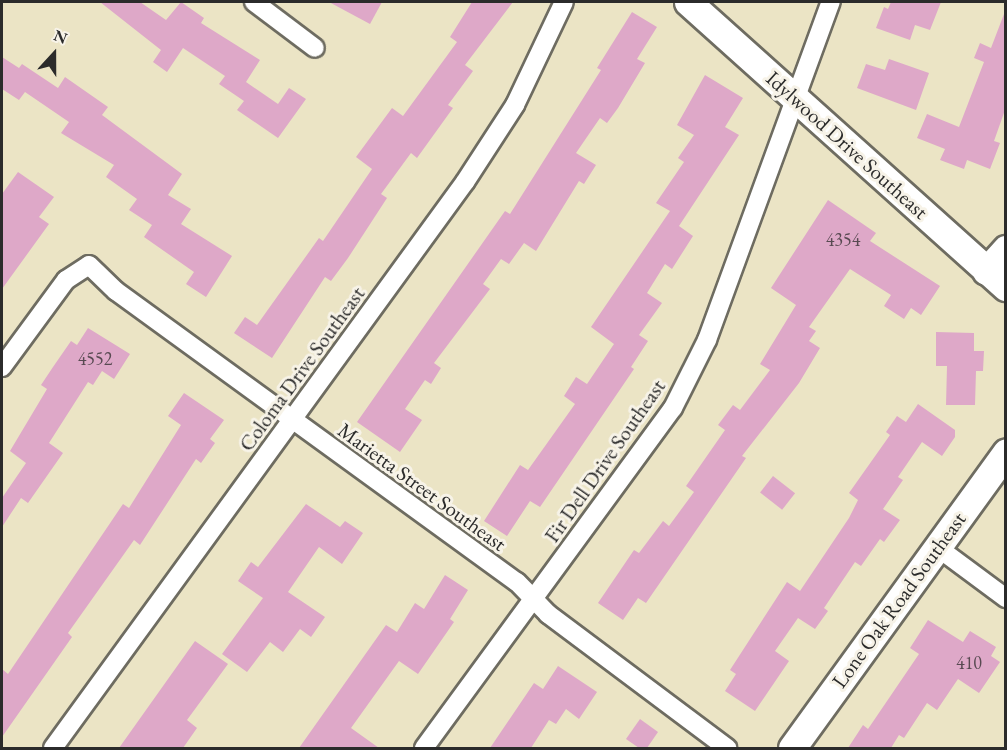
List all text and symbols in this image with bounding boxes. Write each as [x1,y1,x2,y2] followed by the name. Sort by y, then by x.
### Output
[24,24,84,84] north arrow
[51,25,70,49] text: N
[761,66,933,224] street label: Idylwood Drive Southeast
[826,229,860,251] house number: 4354
[234,282,370,456] street label: Coloma Drive Southeast
[78,348,112,370] house number: 4552
[539,375,671,547] street label: Fir Dell Drive Southeast
[333,417,511,557] street label: Marietta Street Southeast
[827,507,971,693] street label: Lone Oak Road Southeast
[956,652,982,674] house number: 410

